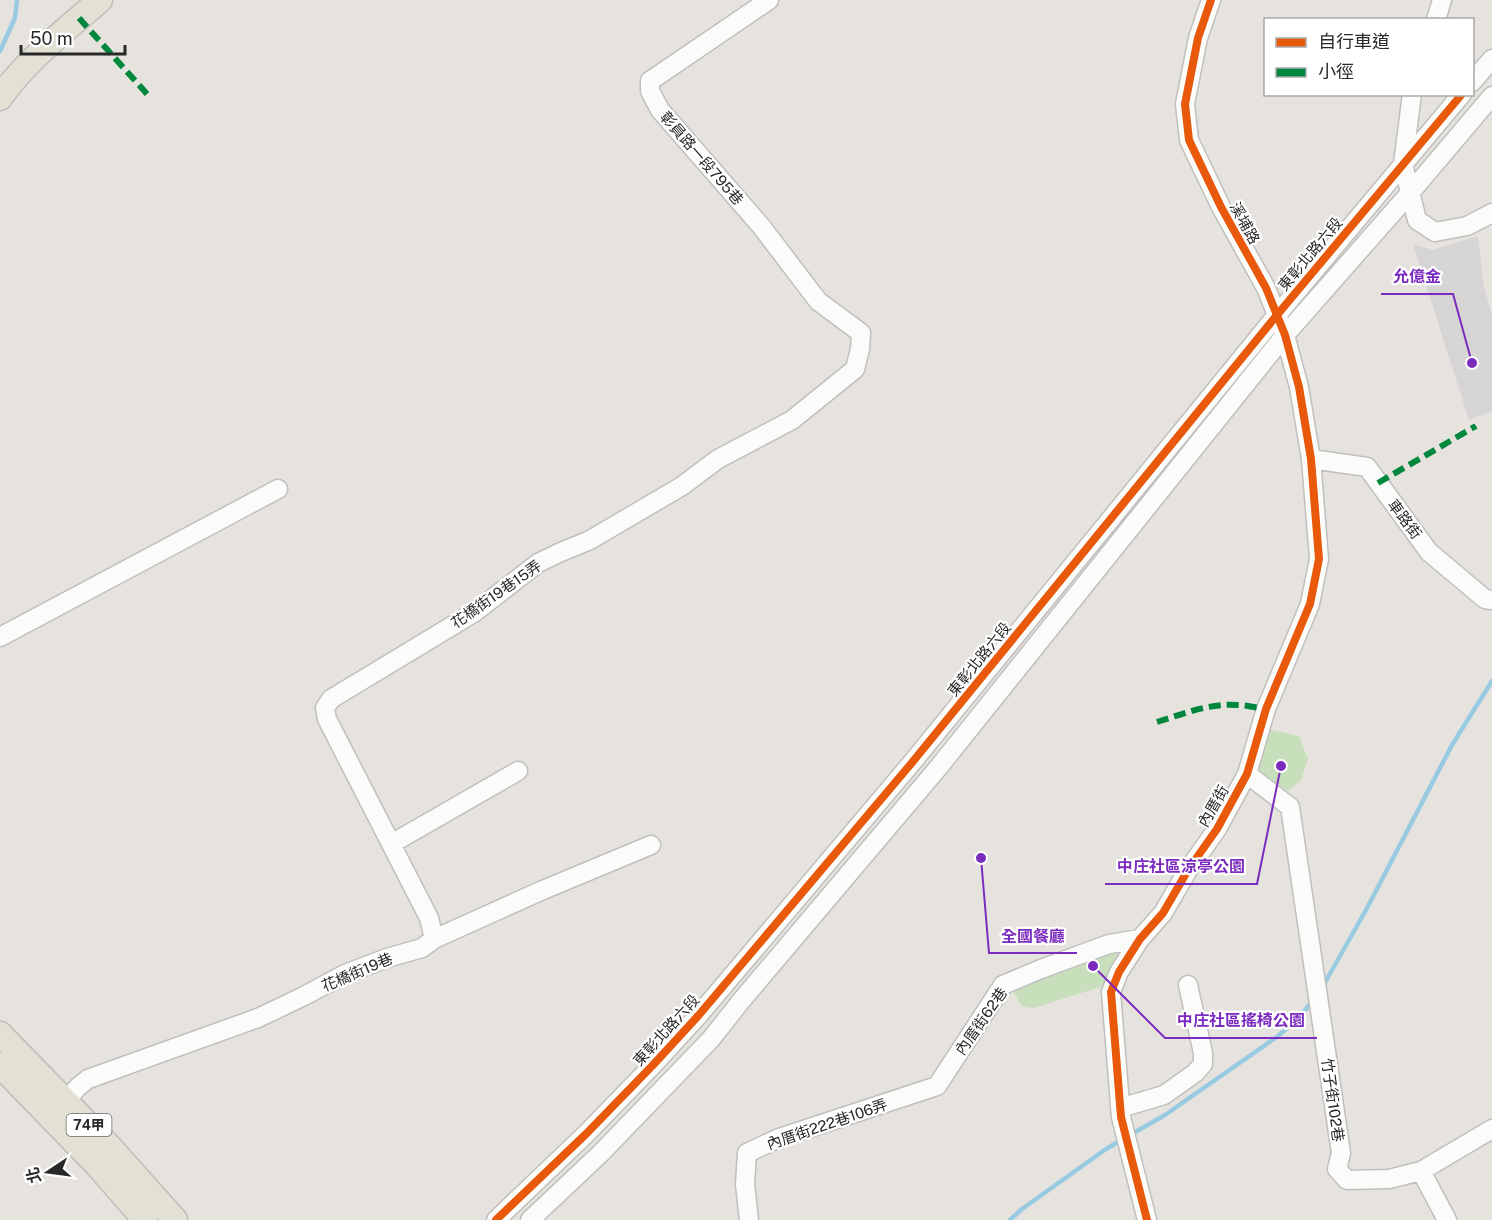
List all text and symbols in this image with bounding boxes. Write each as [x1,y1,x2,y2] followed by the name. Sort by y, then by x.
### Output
[21,18,124,56] scale bar
[1264,18,1474,96] legend
[30,28,73,49] text: 50 m
[1318,31,1390,52] text: 自行車道
[1318,61,1354,82] text: 小徑
[657,108,747,208] street label: 彰員路一段795巷
[1227,199,1263,247] street label: 溪埔路
[1275,214,1345,294] street label: 東彰北路六段
[1381,260,1453,294] callout: 允億金
[1393,267,1441,286] text: 允億金
[1385,496,1425,542] street label: 車路街
[448,557,544,631] street label: 花橋街19巷15弄
[944,619,1014,699] street label: 東彰北路六段
[1194,782,1232,830] street label: 內厝街
[1105,850,1257,884] callout: 中庄社區涼亭公園
[1117,857,1245,876] text: 中庄社區涼亭公園
[989,919,1077,953] callout: 全國餐廳
[1001,927,1065,946] text: 全國餐廳
[319,949,395,995] street label: 花橋街19巷
[952,984,1010,1058] street label: 內厝街62巷
[630,991,702,1069] street label: 東彰北路六段
[1165,1004,1317,1038] callout: 中庄社區搖椅公園
[1177,1011,1305,1030] text: 中庄社區搖椅公園
[1319,1057,1347,1143] street label: 竹子街102巷
[764,1095,890,1153] street label: 內厝街222巷106弄
[66,1114,112,1136] road number: 74甲
[18,1142,78,1202] north arrow
[23,1165,45,1185] text: 北

